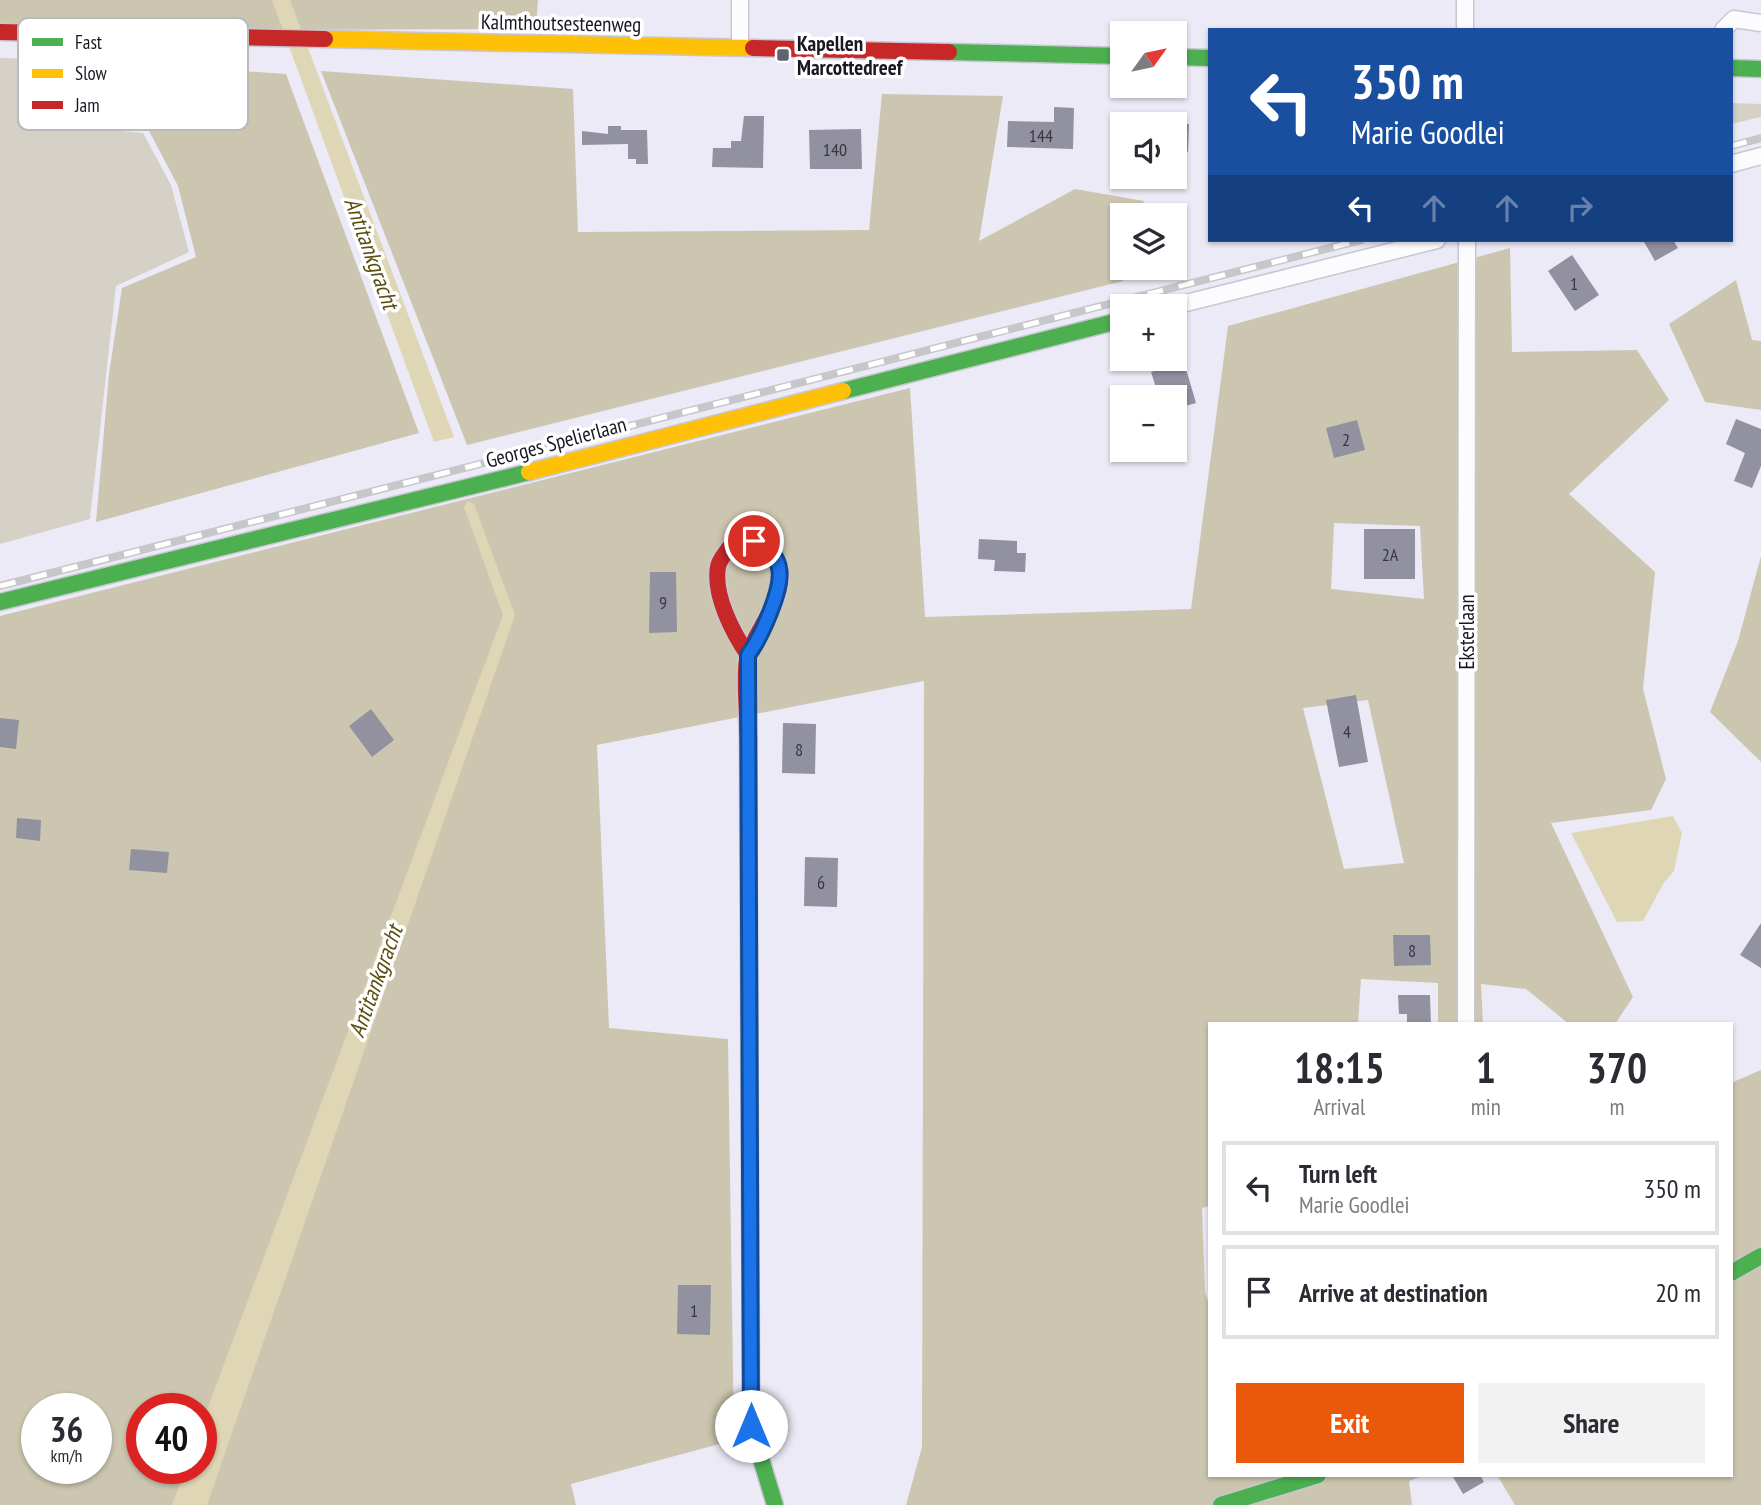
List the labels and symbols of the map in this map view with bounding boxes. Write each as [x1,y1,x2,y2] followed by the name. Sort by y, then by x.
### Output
[481,8,641,38] street label: Kalmthoutsesteenweg
[18,18,248,130] legend
[1110,21,1186,98] north arrow
[75,30,103,54] text: Fast
[797,30,904,81] place label: Kapellen Marcottedreef
[775,47,791,63] marker: Kapellen Marcottedreef
[75,61,108,85] text: Slow
[74,93,100,117] text: Jam
[1029,124,1053,147] house number: 144
[823,138,847,161] house number: 140
[338,193,406,315] water label: Antitankgracht
[1570,272,1578,295] house number: 1
[483,410,629,474] street label: Georges Spelierlaan
[1342,428,1350,451] house number: 2
[724,511,784,571] pin
[1382,543,1399,566] house number: 2A
[659,591,667,614] house number: 9
[1453,594,1480,670] street label: Eksterlaan
[1343,720,1351,743] house number: 4
[795,738,803,761] house number: 8
[817,871,825,894] house number: 6
[341,919,409,1041] water label: Antitankgracht
[1408,939,1416,962] house number: 8
[690,1299,698,1322] house number: 1
[714,1389,788,1463] position arrow
[126,1393,217,1484] speed limit sign: 40

